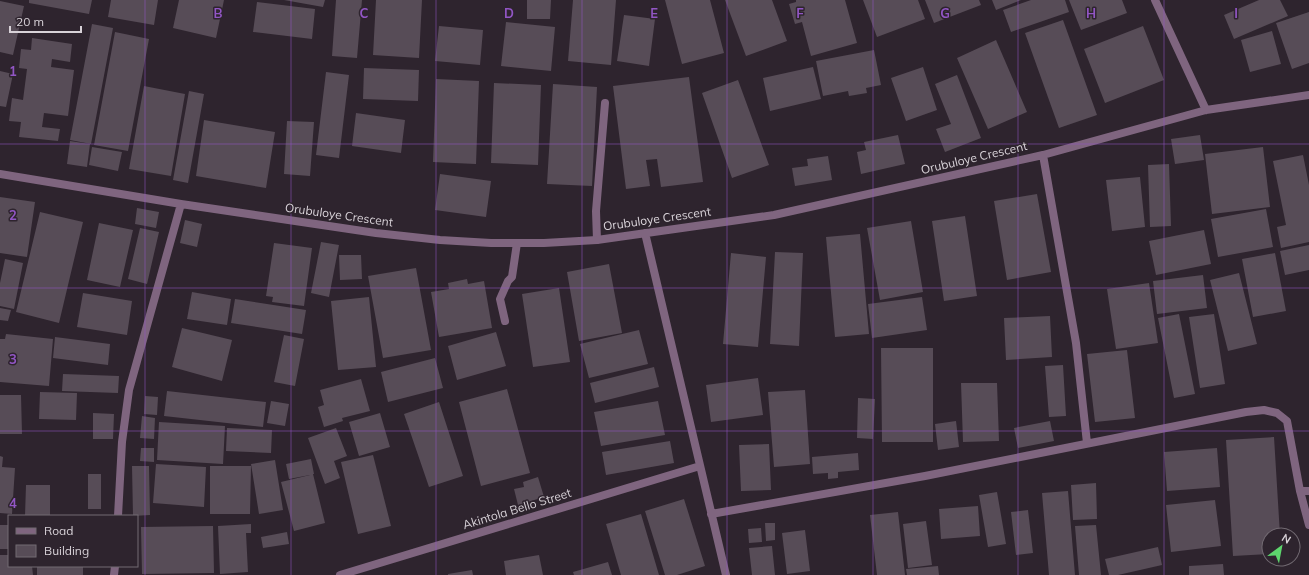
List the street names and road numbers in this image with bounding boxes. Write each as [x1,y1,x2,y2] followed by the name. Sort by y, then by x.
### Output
[919,138,1029,177] street label: Orubuloye Crescent
[284,200,394,230] street label: Orubuloye Crescent
[602,204,712,234] street label: Orubuloye Crescent
[461,485,573,532] street label: Akintola Bello Street

